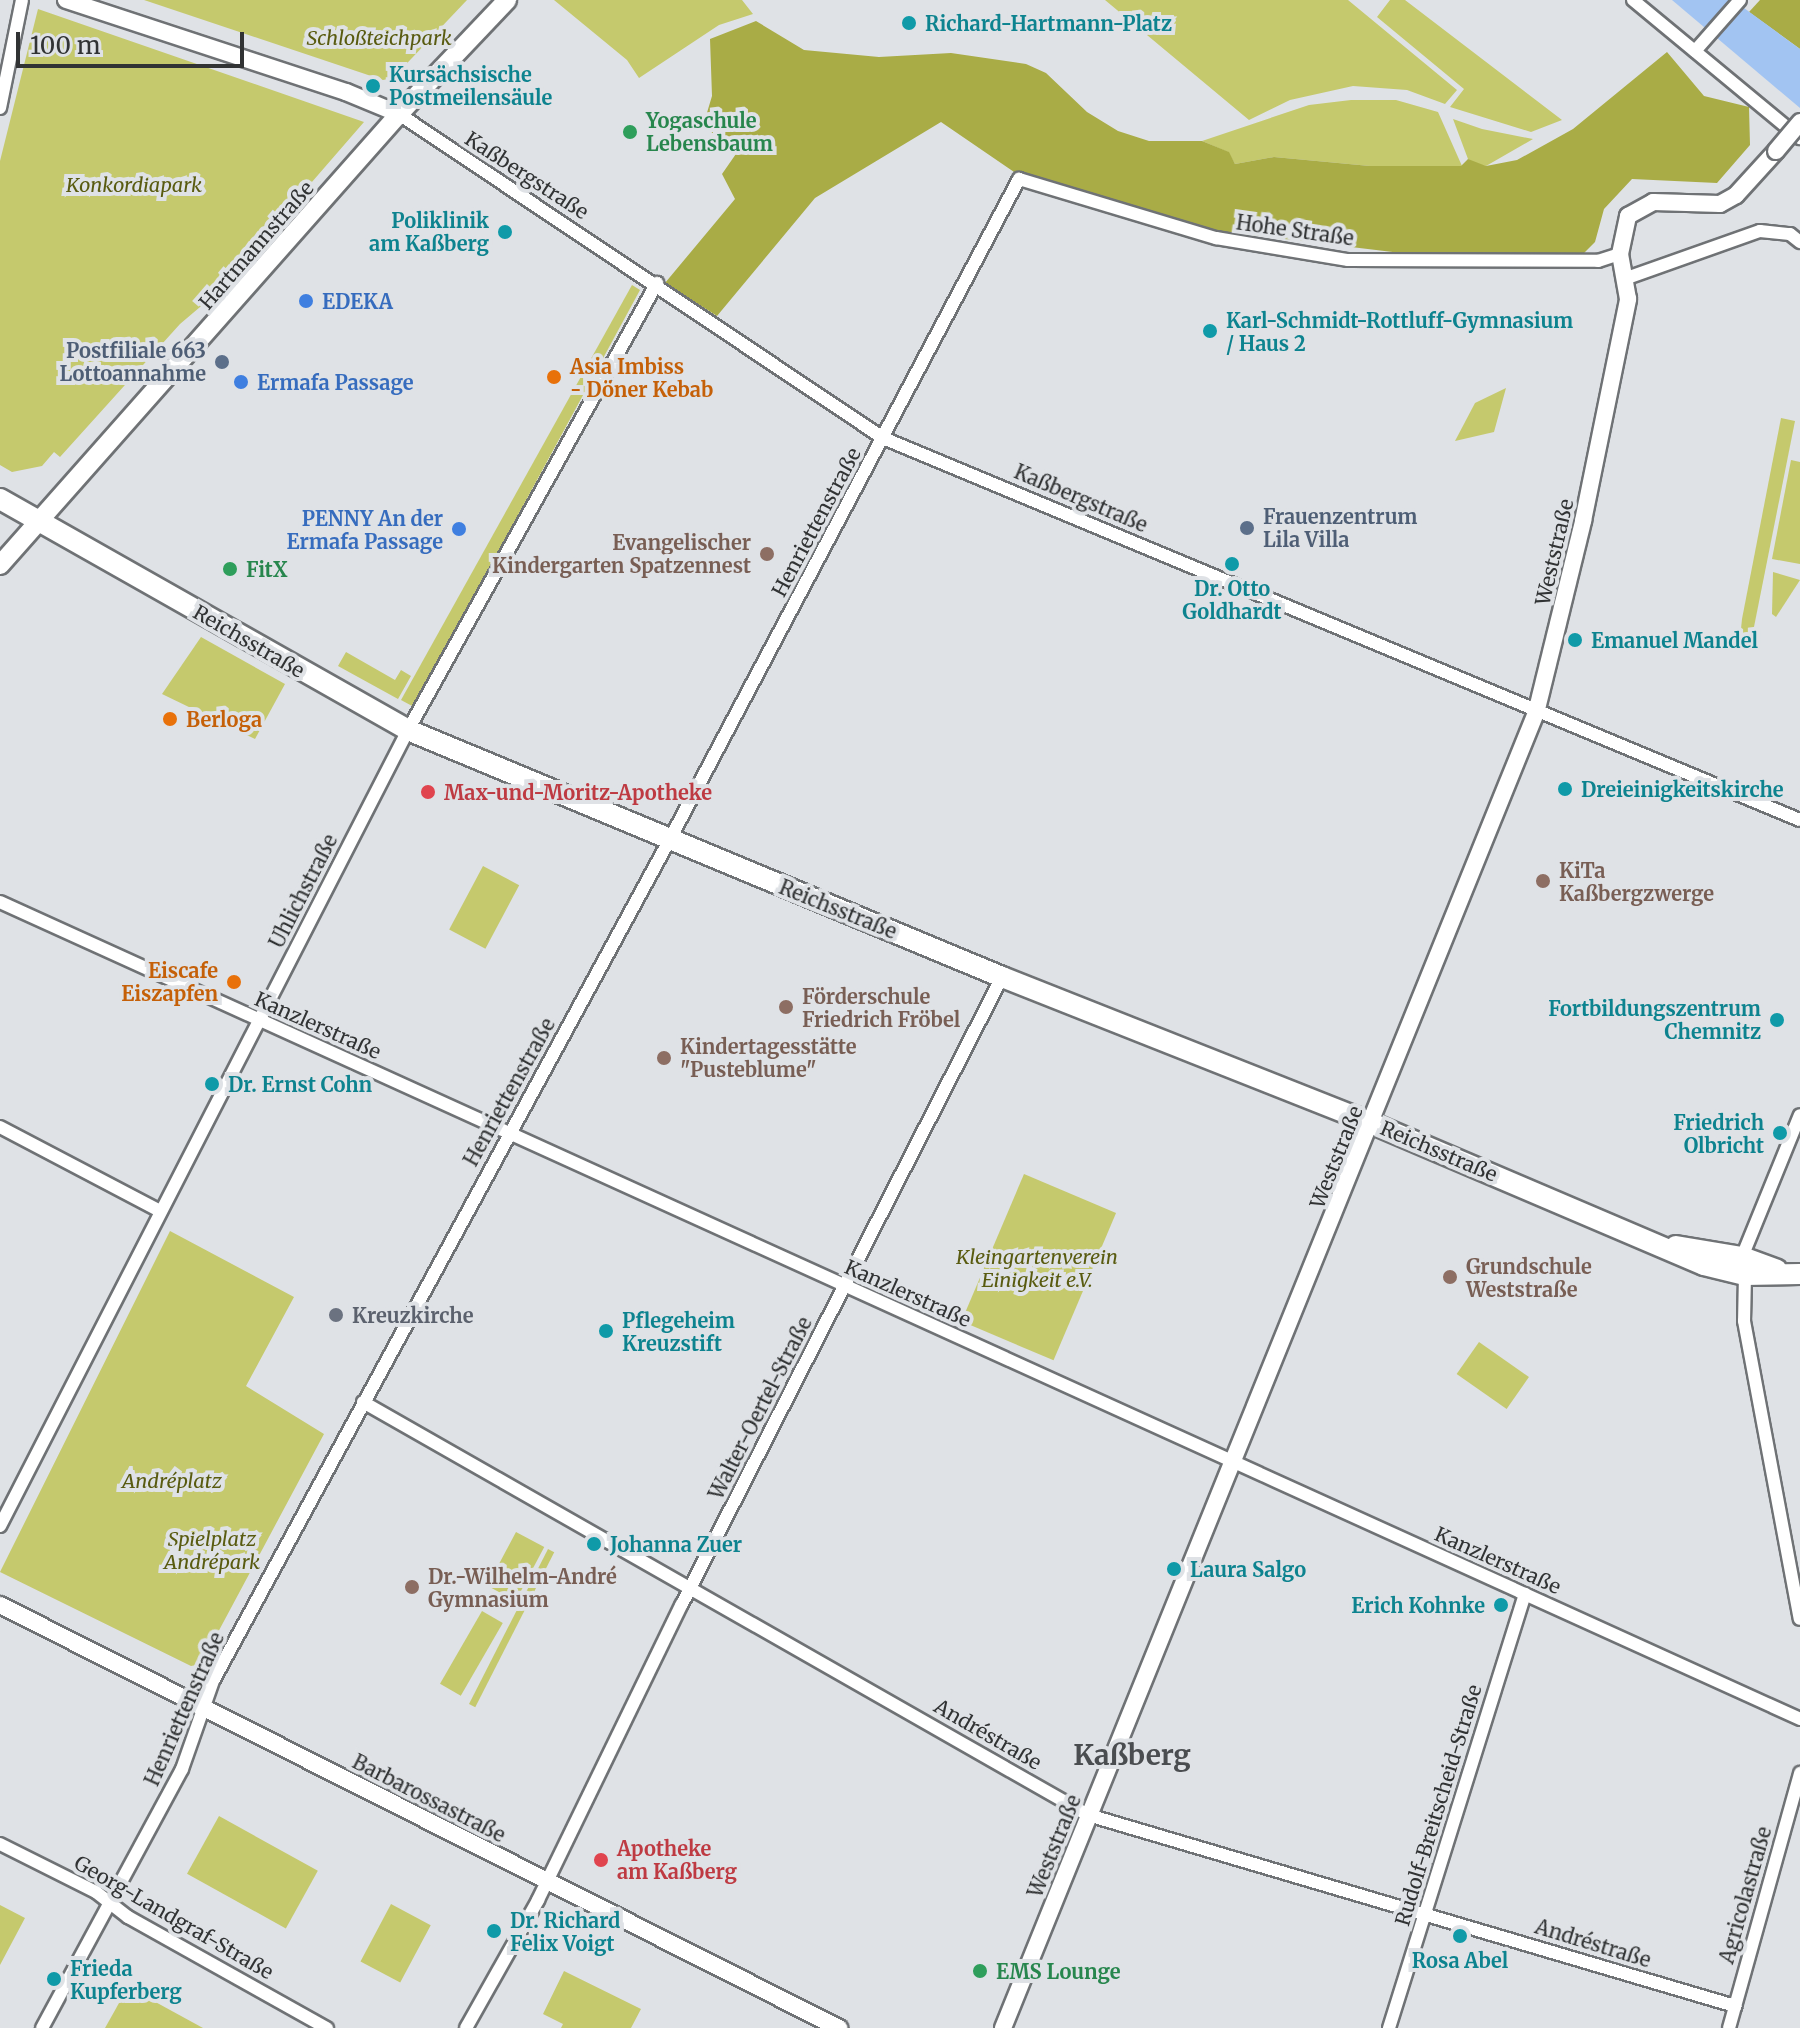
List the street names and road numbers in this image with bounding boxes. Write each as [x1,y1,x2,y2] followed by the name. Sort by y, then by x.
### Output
[461,126,593,224] street label: Kaßbergstraße
[194,176,318,314] street label: Hartmannstraße
[1235,210,1355,250] street label: Hohe Straße
[767,443,865,601] street label: Henriettenstraße
[1011,459,1151,537] street label: Kaßbergstraße
[1530,497,1578,607] street label: Weststraße
[189,600,309,682] street label: Reichsstraße
[264,830,342,952] street label: Uhlichstraße
[776,875,900,943] street label: Reichsstraße
[251,986,385,1064] street label: Kanzlerstraße
[458,1014,560,1170] street label: Henriettenstraße
[1305,1102,1367,1212] street label: Weststraße
[1377,1116,1501,1186] street label: Reichsstraße
[841,1254,975,1332] street label: Kanzlerstraße
[704,1313,816,1503] street label: Walter-Oertel-Straße
[1431,1521,1565,1599] street label: Kanzlerstraße
[139,1629,229,1789] street label: Henriettenstraße
[1390,1682,1486,1928] street label: Rudolf-Breitscheid-Straße
[930,1694,1046,1774] street label: Andréstraße
[349,1749,509,1847] street label: Barbarossastraße
[1023,1791,1085,1901] street label: Weststraße
[1714,1824,1776,1966] street label: Agricolastraße
[70,1850,278,1984] street label: Georg-Landgraf-Straße
[1532,1914,1654,1972] street label: Andréstraße

